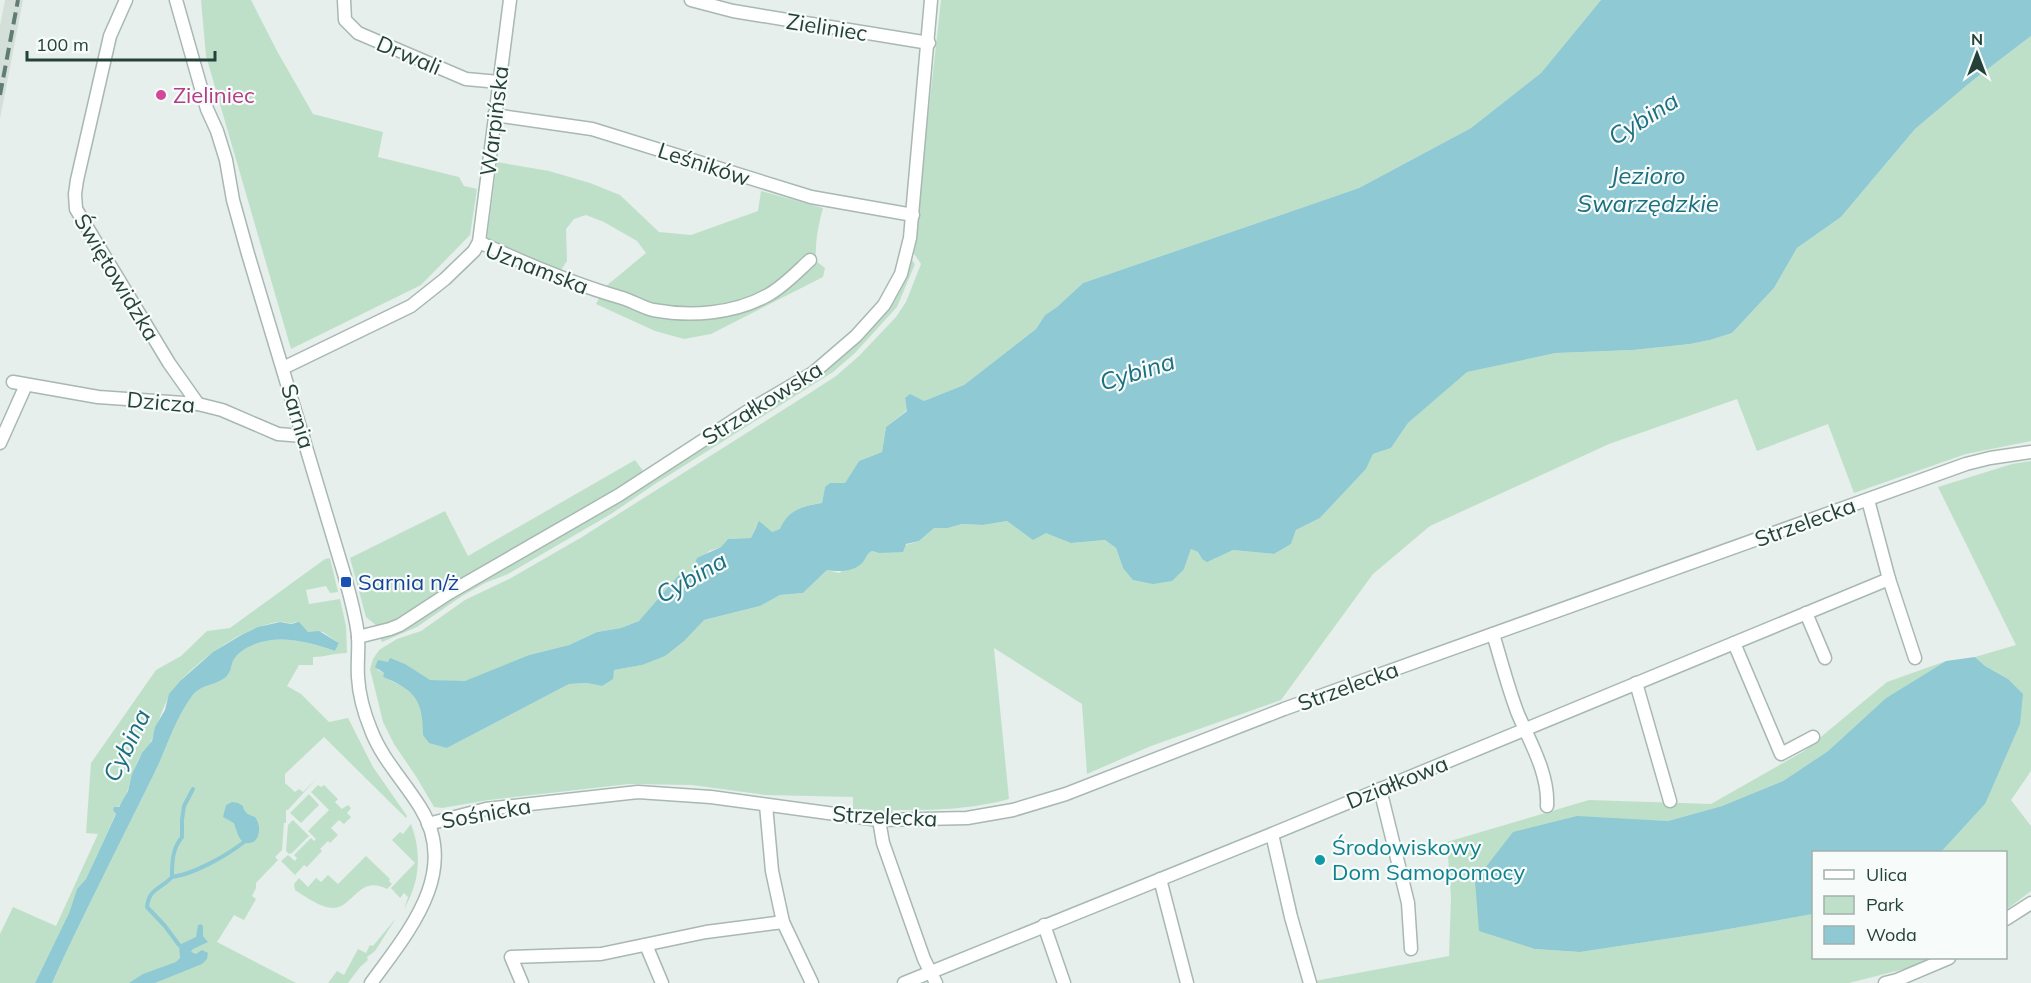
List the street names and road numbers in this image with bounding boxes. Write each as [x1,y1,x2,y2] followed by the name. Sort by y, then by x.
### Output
[784,7,870,47] street label: Zieliniec
[372,29,446,81] street label: Drwali
[473,64,515,178] street label: Warpińska
[654,136,754,192] street label: Leśników
[68,208,166,346] street label: Świętowidzka
[481,236,593,300] street label: Uznamska
[697,355,827,451] street label: Strzałkowska
[275,380,321,452] street label: Sarnia
[126,385,196,419] street label: Dzicza
[1751,491,1859,553] street label: Strzelecka
[1294,655,1402,717] street label: Strzelecka
[1342,749,1452,815] street label: Działkowa
[439,791,533,835] street label: Sośnicka
[832,799,938,833] street label: Strzelecka

